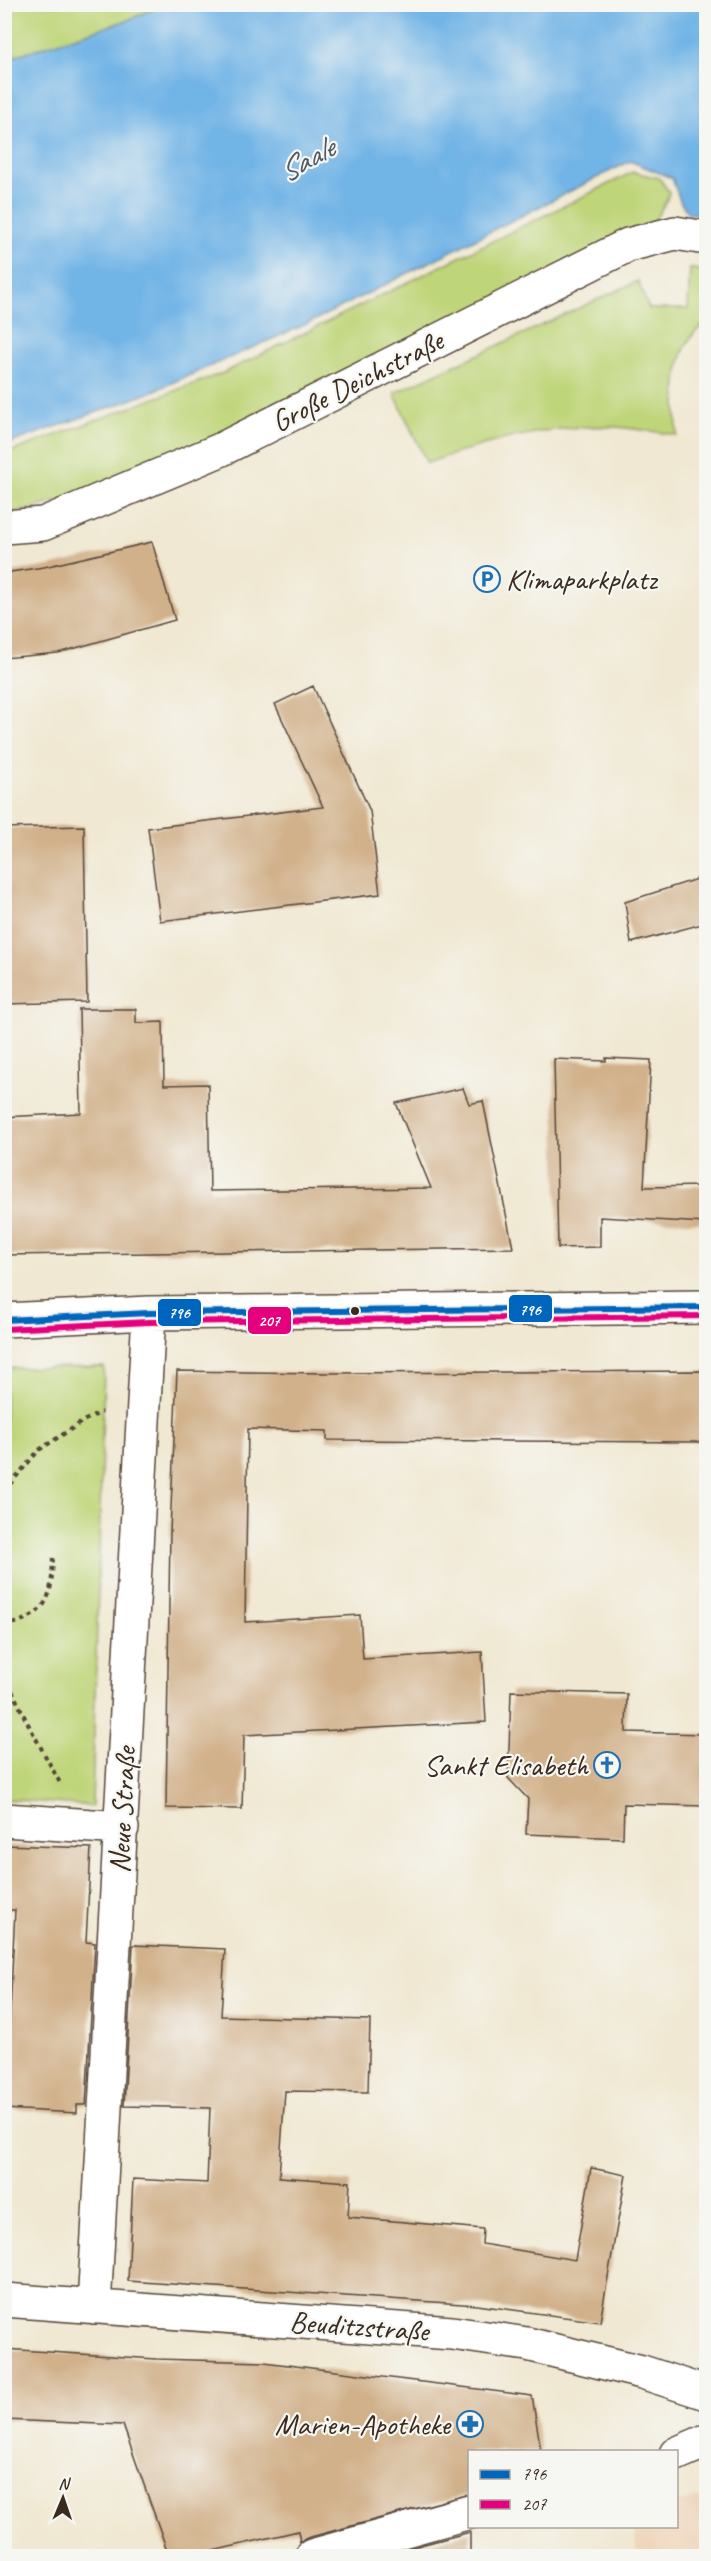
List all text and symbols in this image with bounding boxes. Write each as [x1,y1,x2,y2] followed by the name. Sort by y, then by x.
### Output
[271,125,346,191] water label: Saale
[265,320,451,441] street label: Große Deichstraße
[506,560,658,598] place label: Klimaparkplatz
[472,564,502,594] parking icon: Klimaparkplatz
[508,1294,553,1323] line badge: 796
[157,1298,202,1327] line badge: 796
[519,1300,542,1320] text: 796
[168,1303,191,1323] text: 796
[349,1305,361,1317] unlabelled marker
[247,1306,292,1335] line badge: 207
[258,1311,282,1331] text: 207
[100,1744,144,1874] street label: Neue Straße
[424,1746,589,1784] place label: Sankt Elisabeth
[592,1750,622,1780] church icon: Sankt Elisabeth
[288,2302,432,2350] street label: Beuditzstraße
[275,2405,452,2443] place label: Marien-Apotheke
[455,2409,485,2439] pharmacy icon: Marien-Apotheke
[468,2450,678,2528] legend
[522,2463,547,2485] text: 796
[33,2468,93,2528] north arrow
[58,2474,72,2494] text: N
[522,2493,547,2515] text: 207

